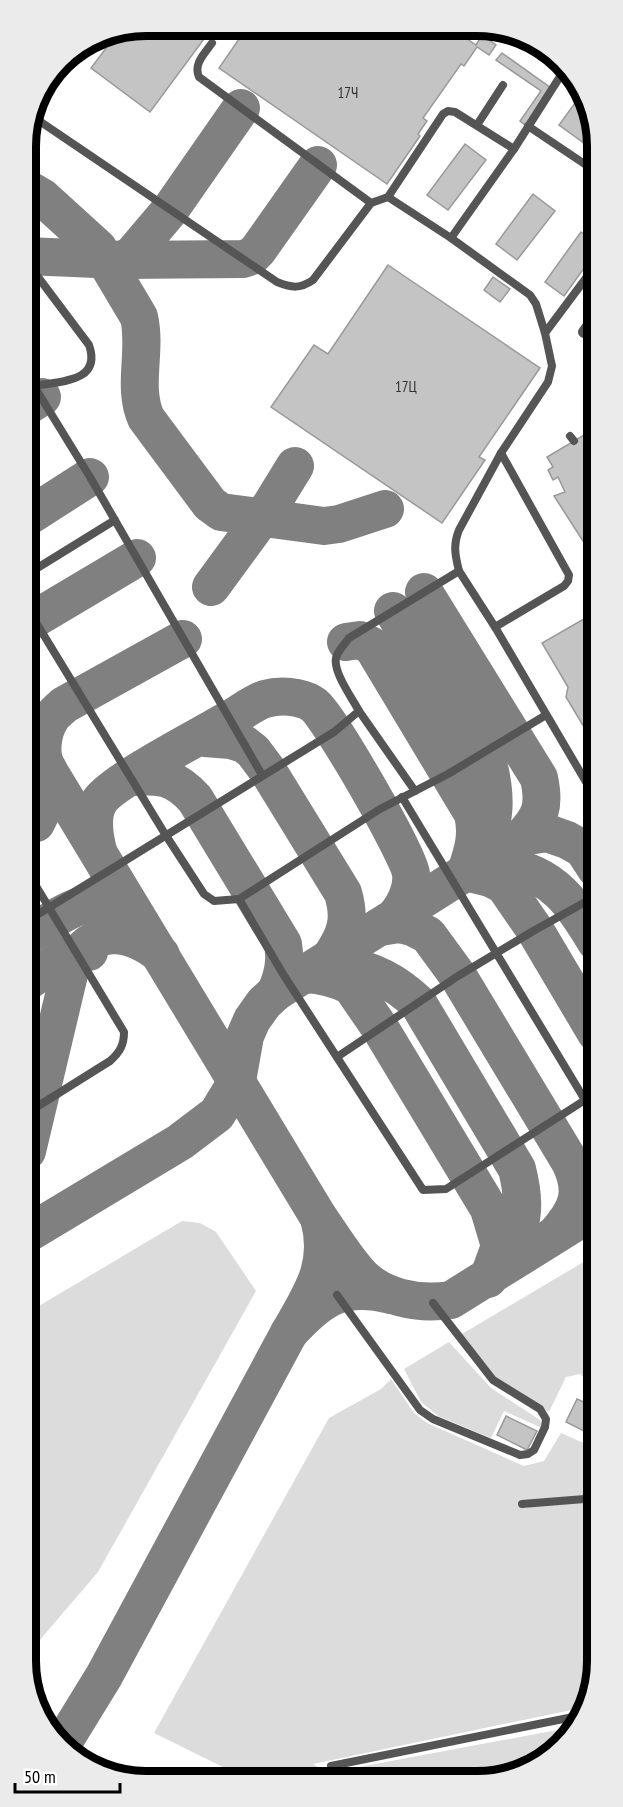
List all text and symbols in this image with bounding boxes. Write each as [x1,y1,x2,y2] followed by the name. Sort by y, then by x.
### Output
[338,83,358,102] house number: 17Ч
[395,377,417,396] house number: 17Ц
[15,1756,120,1794] scale bar
[24,1765,56,1788] text: 50 m

